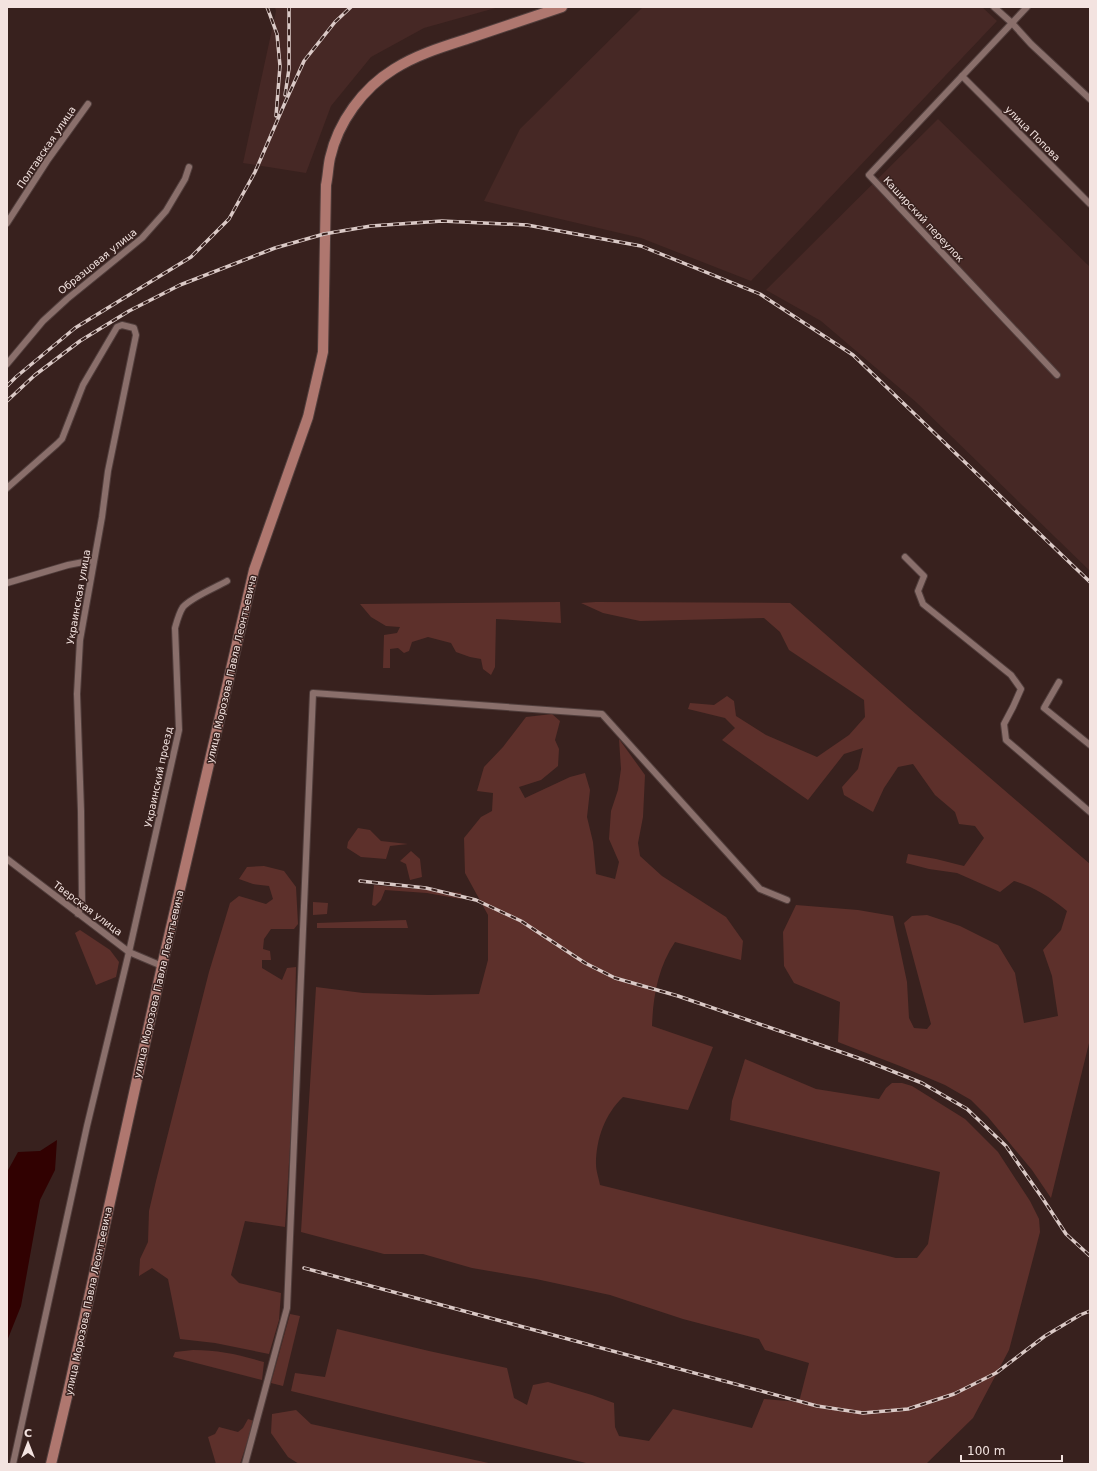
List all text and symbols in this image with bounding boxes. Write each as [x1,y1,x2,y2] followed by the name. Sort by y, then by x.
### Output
[15,104,78,190] street label: Полтавская улица
[1003,104,1062,163] street label: улица Попова
[881,174,966,264] street label: Каширский переулок
[56,226,139,296] street label: Образцовая улица
[65,549,92,645] street label: Украинская улица
[204,574,259,764] street label: улица Морозова Павла Леонтьевича
[142,726,175,828] street label: Украинский проезд
[50,878,124,938] street label: Тверская улица
[131,889,186,1079] street label: улица Морозова Павла Леонтьевича
[63,1206,114,1396] street label: улица Морозова Павла Леонтьевича
[8,1423,48,1463] north arrow
[24,1427,32,1440] text: С
[961,1437,1062,1463] scale bar
[967,1444,1005,1458] text: 100 m

